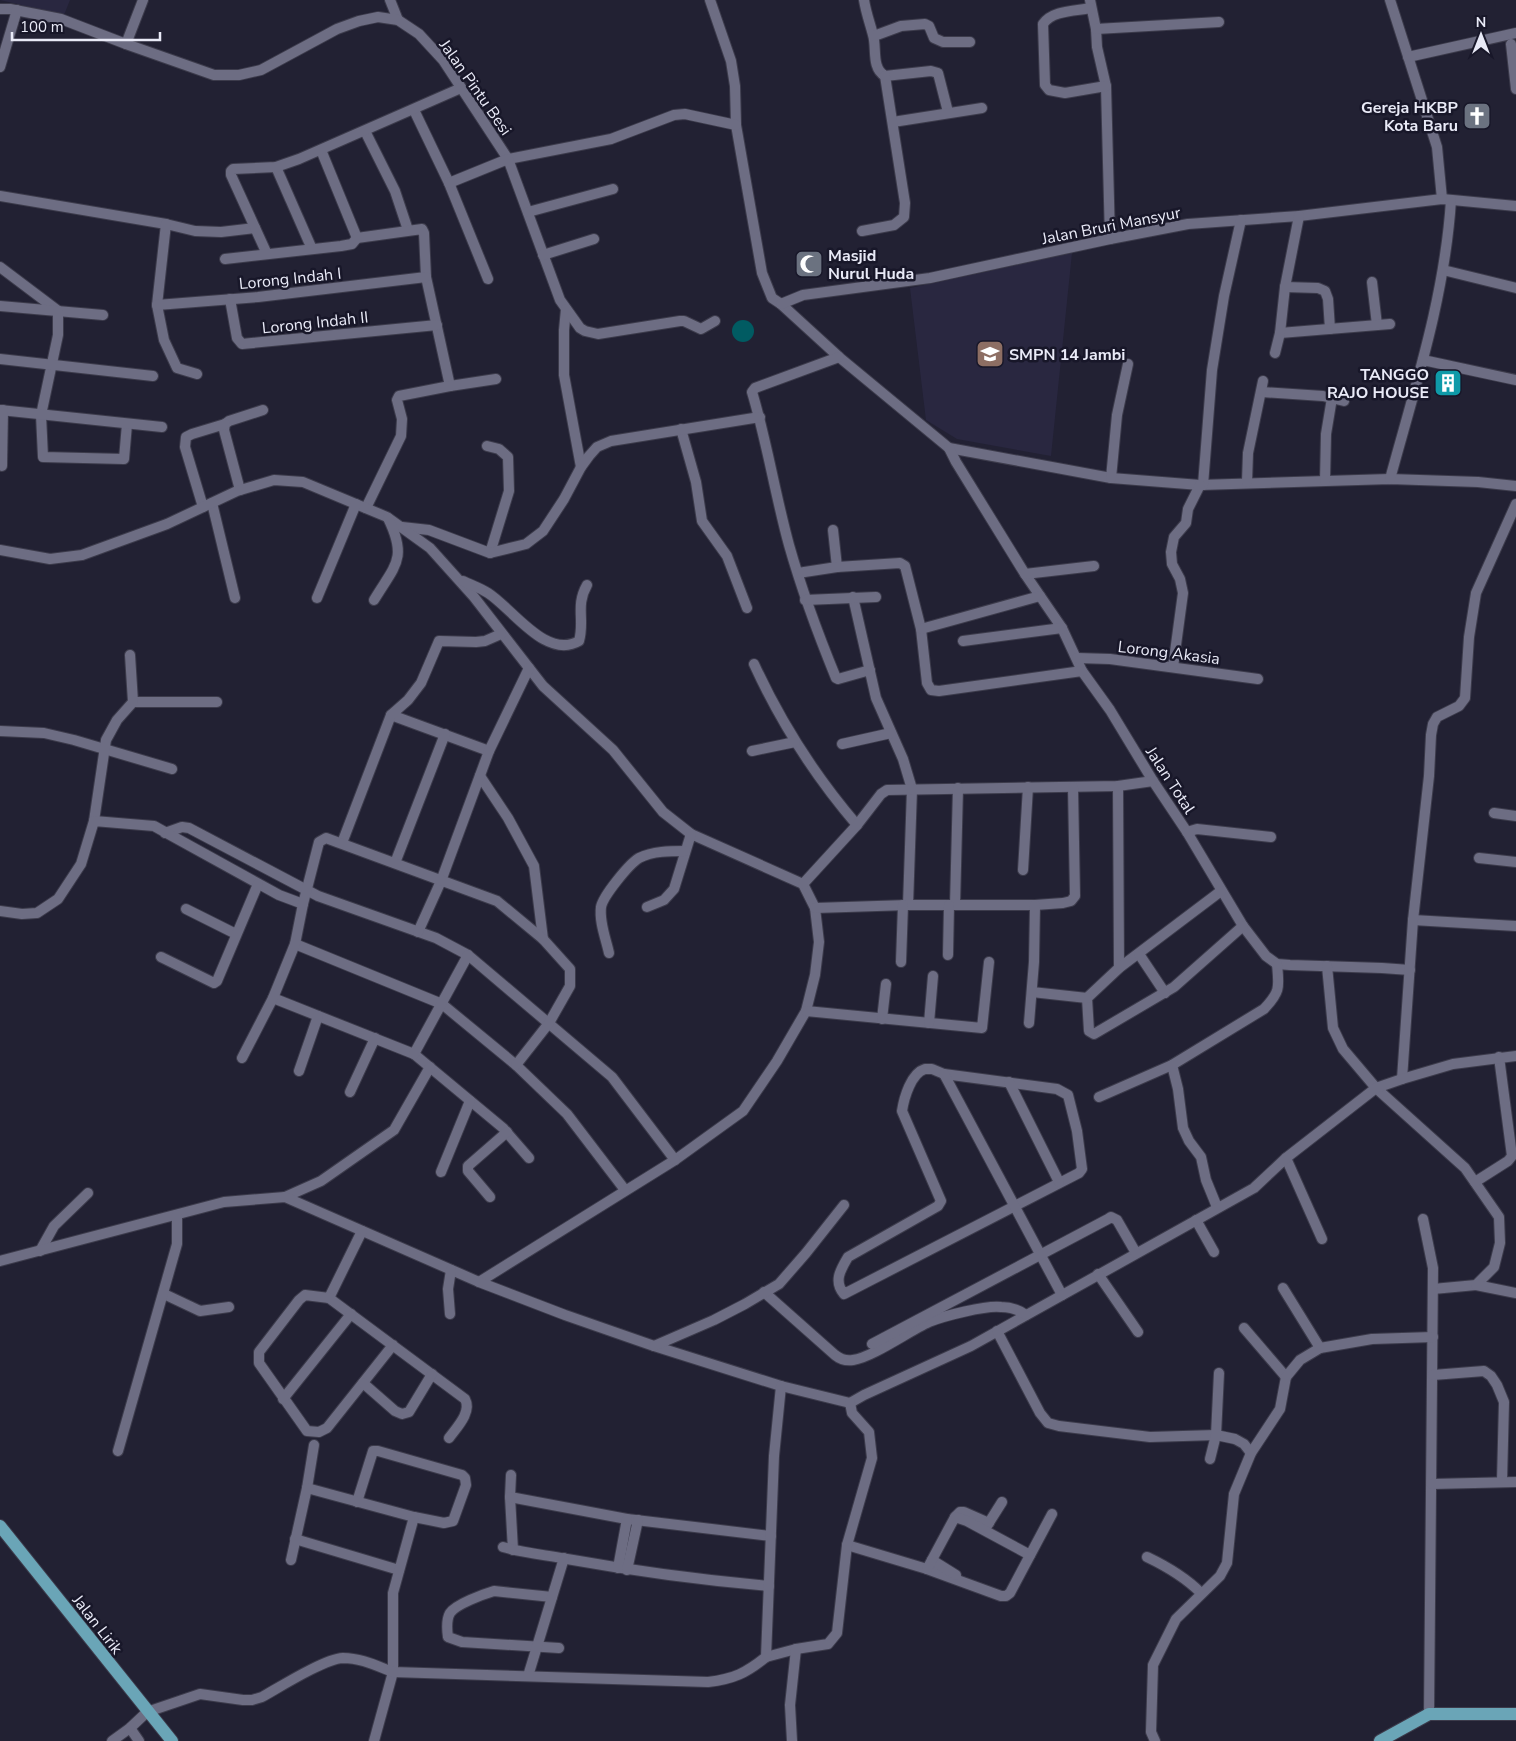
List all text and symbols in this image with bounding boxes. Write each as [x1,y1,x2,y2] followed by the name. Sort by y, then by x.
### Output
[12,10,160,42] scale bar
[1456,10,1506,60] north arrow
[1476,13,1486,32] text: N
[20,17,64,37] text: 100 m
[433,34,516,140] street label: Jalan Pintu Besi
[1361,97,1458,137] place label: Gereja HKBP Kota Baru
[1462,101,1492,131] church icon: Gereja HKBP Kota Baru
[1039,202,1183,250] street label: Jalan Bruri Mansyur
[828,245,914,285] place label: Masjid Nurul Huda
[794,249,824,279] mosque icon: Masjid Nurul Huda
[238,263,342,295] street label: Lorong Indah I
[261,306,369,340] street label: Lorong Indah II
[975,339,1005,369] school or university icon: SMPN 14 Jambi
[1009,344,1125,366] place label: SMPN 14 Jambi
[1327,364,1429,404] place label: TANGGO RAJO HOUSE
[1433,368,1463,398] building icon: TANGGO RAJO HOUSE
[1117,636,1221,670] street label: Lorong Akasia
[1140,742,1200,819] street label: Jalan Total
[66,1590,128,1660] street label: Jalan Lirik

